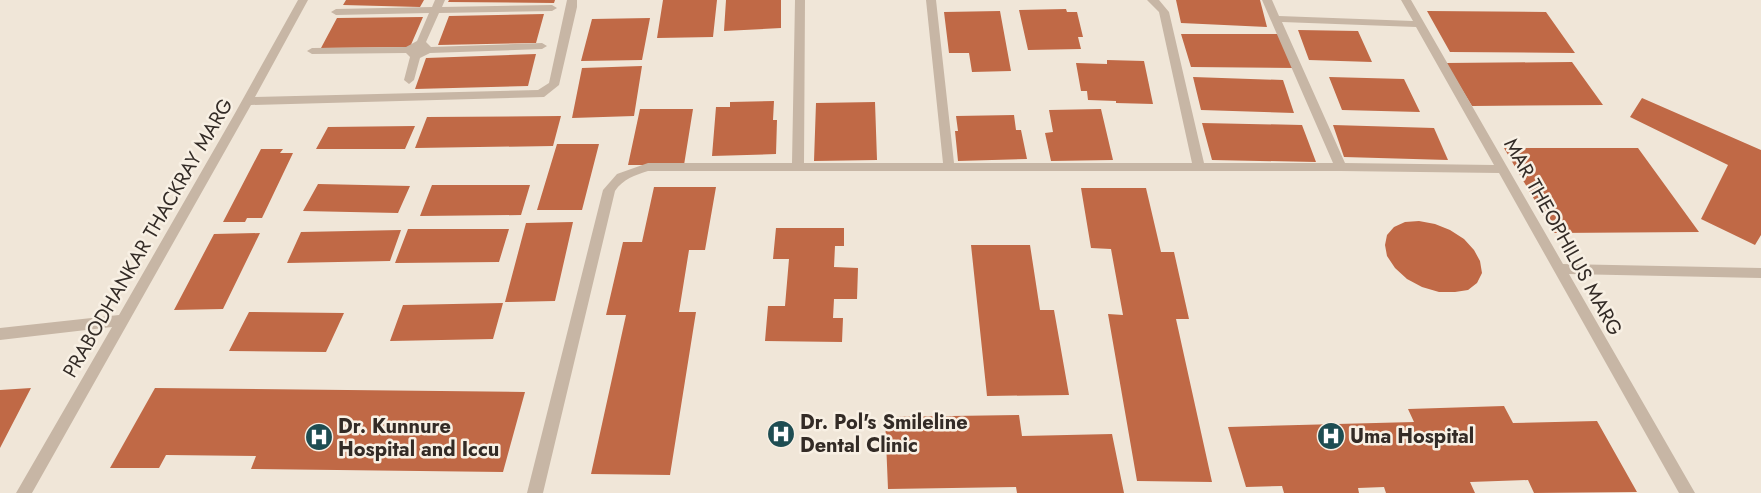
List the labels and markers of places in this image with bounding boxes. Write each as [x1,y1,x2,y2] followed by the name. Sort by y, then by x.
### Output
[800,408,968,460] place label: Dr. Pol's Smileline Dental Clinic
[338,412,499,464] place label: Dr. Kunnure Hospital and Iccu
[766,419,796,449] hospital icon: Dr. Pol's Smileline Dental Clinic
[1316,421,1346,451] hospital icon: Uma Hospital
[304,422,334,452] hospital icon: Dr. Kunnure Hospital and Iccu
[1350,422,1474,451] place label: Uma Hospital

